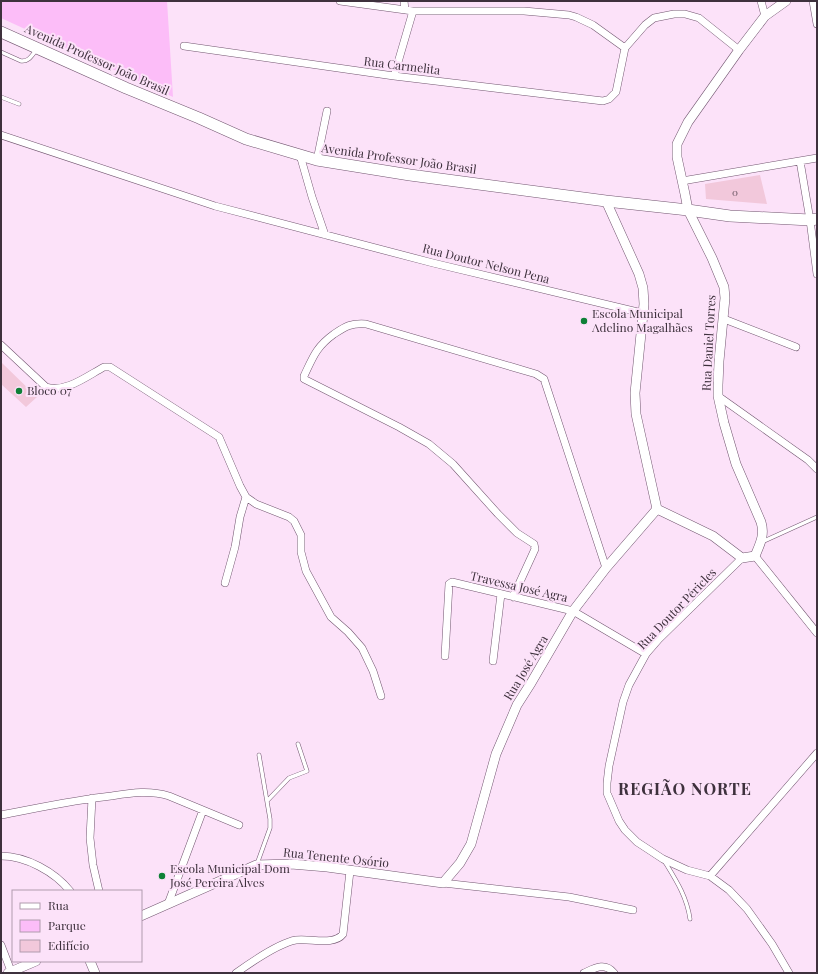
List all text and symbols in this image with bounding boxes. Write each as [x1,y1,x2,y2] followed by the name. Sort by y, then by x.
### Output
[22,20,173,98] street label: Avenida Professor João Brasil
[363,52,441,78] street label: Rua Carmelita
[319,139,478,177] street label: Avenida Professor João Brasil
[732,185,738,199] house number: 0
[421,239,552,287] street label: Rua Doutor Nelson Pena
[697,294,719,392] street label: Rua Daniel Torres
[591,305,693,335] place label: Escola Municipal Adelino Magalhães
[579,316,589,326] marker: Escola Municipal Adelino Magalhães
[27,382,72,398] place label: Bloco 07
[14,386,24,396] marker: Bloco 07
[633,564,719,652] street label: Rua Doutor Péricles
[469,567,570,605] street label: Travessa José Agra
[499,632,551,703] street label: Rua José Agra
[618,778,752,799] district label: REGIÃO NORTE
[282,843,390,871] street label: Rua Tenente Osório
[169,860,290,890] place label: Escola Municipal Dom José Pereira Alves
[157,871,167,881] marker: Escola Municipal Dom José Pereira Alves
[12,890,142,962] legend
[48,897,69,913] text: Rua
[48,917,86,933] text: Parque
[48,937,90,953] text: Edifício

